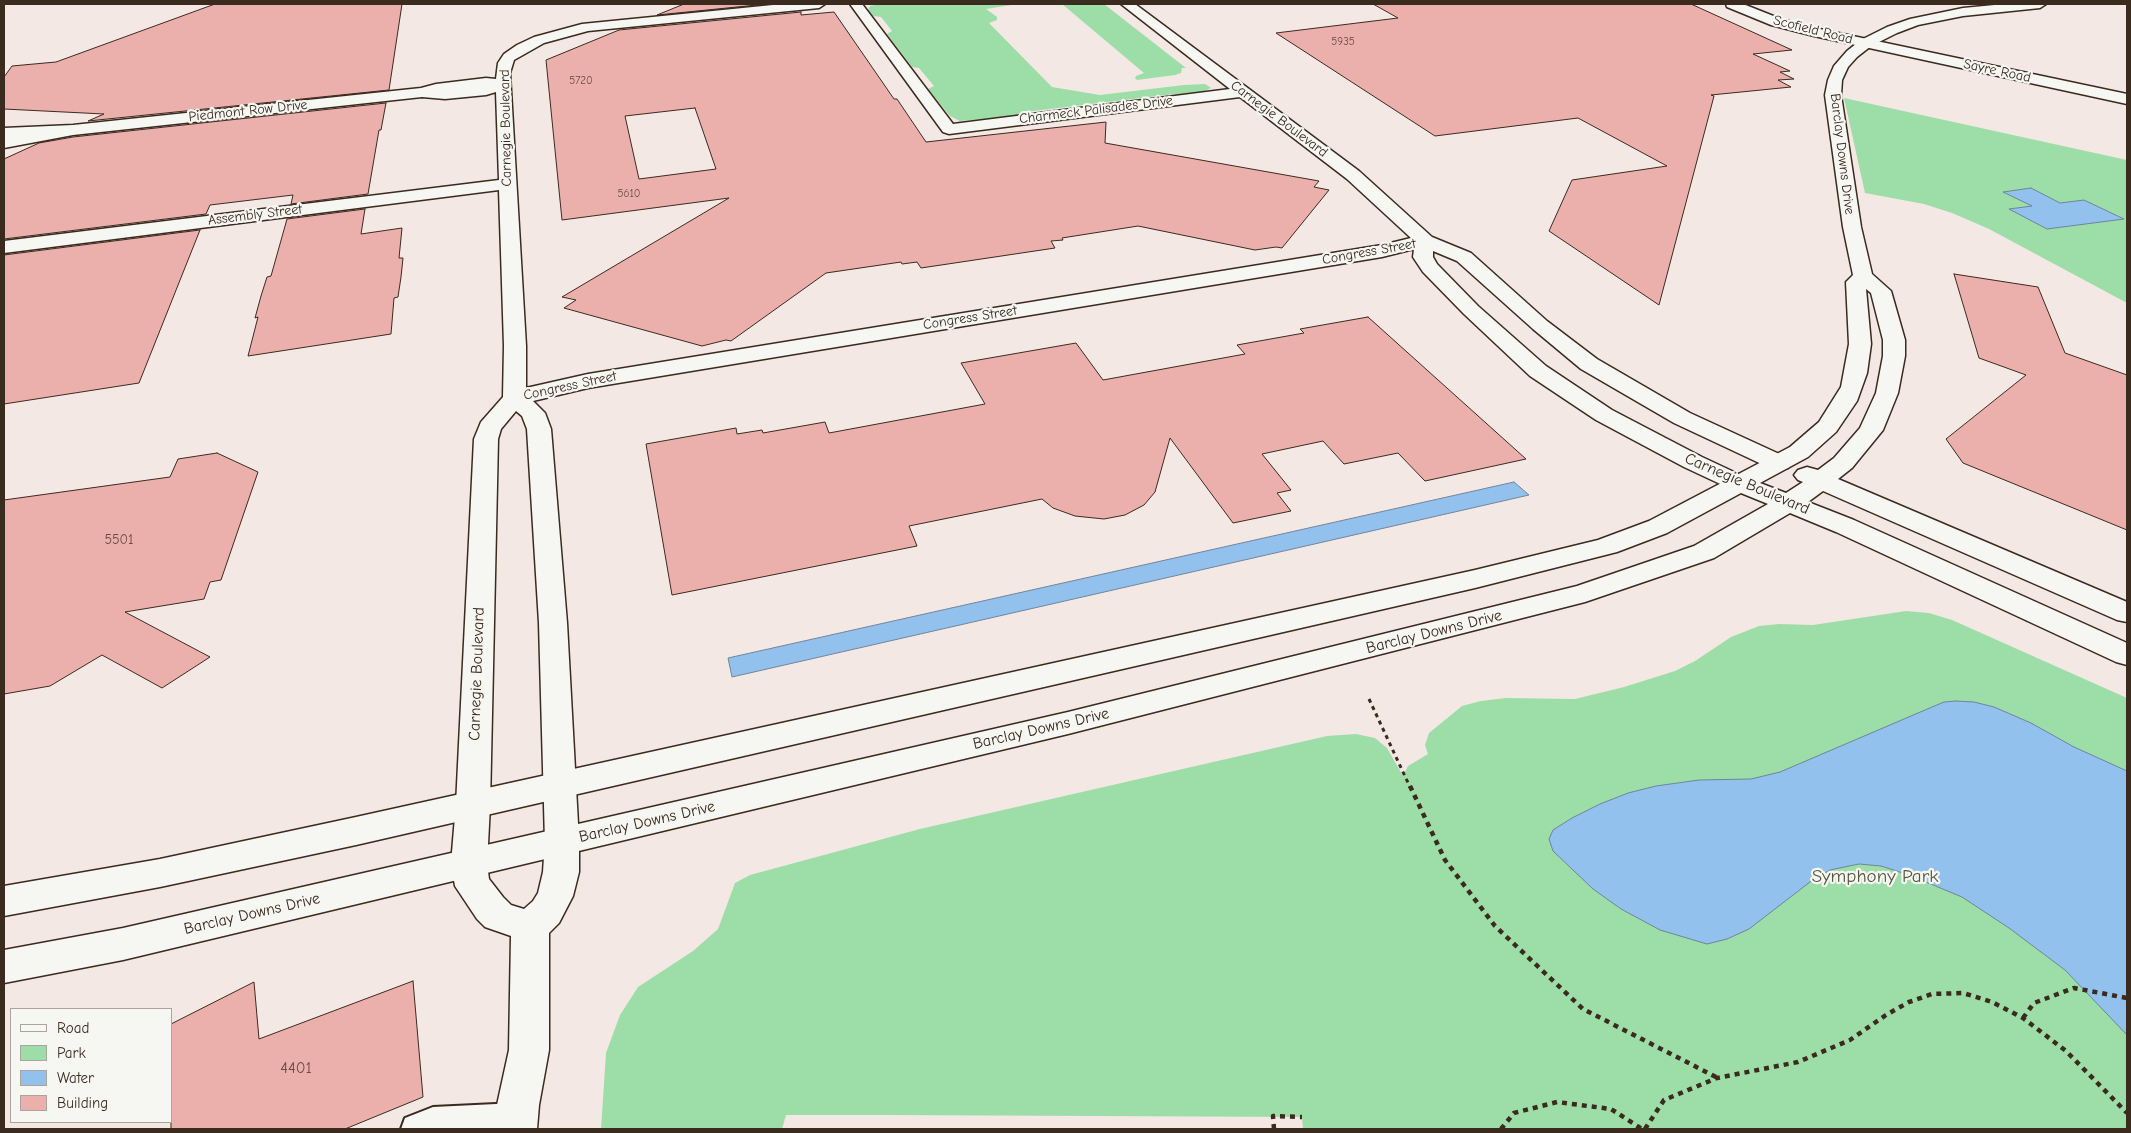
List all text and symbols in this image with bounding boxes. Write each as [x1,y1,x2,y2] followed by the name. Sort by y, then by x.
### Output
[1772,12,1854,48] street label: Scofield Road
[1331,35,1355,49] house number: 5935
[1962,56,2032,86] street label: Sayre Road
[497,69,515,187] street label: Carnegie Boulevard
[569,74,593,88] house number: 5720
[1227,77,1331,161] street label: Carnegie Boulevard
[1018,92,1174,128] street label: Charmeck Palisades Drive
[1826,93,1858,215] street label: Barclay Downs Drive
[188,96,308,126] street label: Piedmont Row Drive
[618,187,640,201] house number: 5610
[207,201,303,229] street label: Assembly Street
[1321,235,1417,269] street label: Congress Street
[922,302,1018,334] street label: Congress Street
[522,368,618,404] street label: Congress Street
[1682,449,1812,519] street label: Carnegie Boulevard
[104,532,134,548] house number: 5501
[1364,606,1504,658] street label: Barclay Downs Drive
[465,607,489,741] street label: Carnegie Boulevard
[971,704,1111,754] street label: Barclay Downs Drive
[577,797,717,847] street label: Barclay Downs Drive
[1812,866,1938,888] park label: Symphony Park
[182,889,322,939] street label: Barclay Downs Drive
[10,1008,172,1123] legend
[57,1019,89,1037] text: Road
[57,1044,86,1062] text: Park
[280,1058,312,1078] house number: 4401
[57,1069,94,1087] text: Water
[57,1094,108,1112] text: Building

